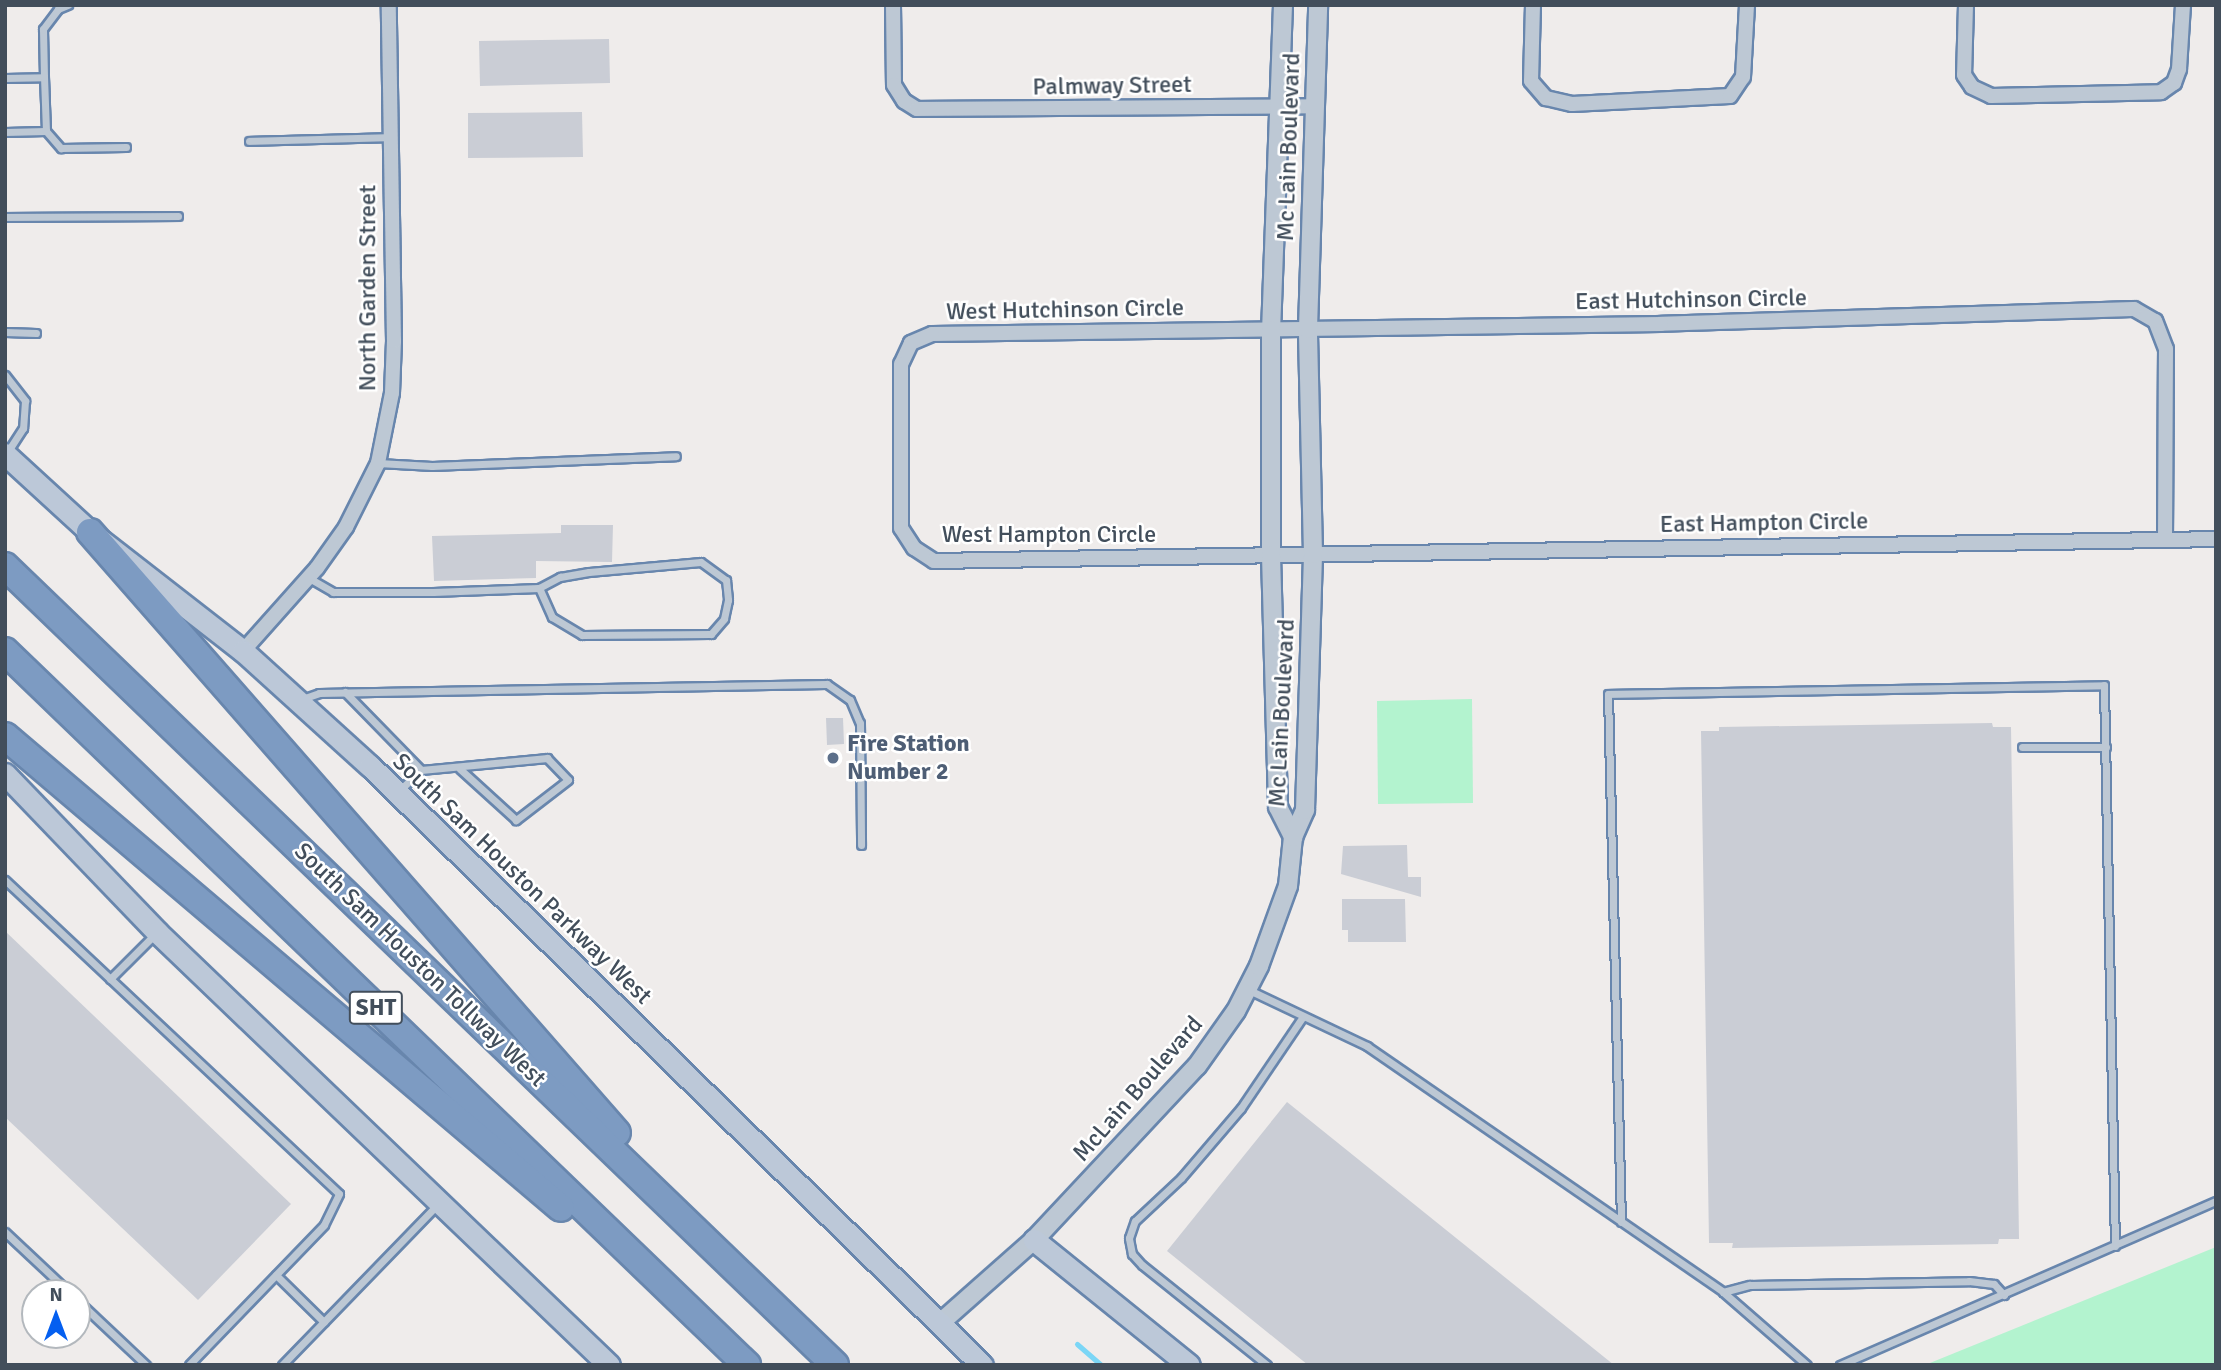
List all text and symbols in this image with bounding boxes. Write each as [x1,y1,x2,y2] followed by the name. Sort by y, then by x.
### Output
[1271,52,1307,242] street label: Mc Lain Boulevard
[1032,70,1192,102] street label: Palmway Street
[354,185,382,391] street label: North Garden Street
[1575,284,1807,316] street label: East Hutchinson Circle
[946,294,1184,326] street label: West Hutchinson Circle
[1660,507,1868,539] street label: East Hampton Circle
[942,521,1156,549] street label: West Hampton Circle
[1263,618,1301,808] street label: Mc Lain Boulevard
[847,730,970,786] place label: Fire Station Number 2
[387,747,657,1011] street label: South Sam Houston Parkway West
[825,750,841,766] marker: Fire Station Number 2
[288,837,552,1093] street label: South Sam Houston Tollway West
[348,988,404,1028] road number: SHT
[1067,1010,1209,1168] street label: McLain Boulevard
[21,1279,91,1349] north arrow
[49,1283,63,1307] text: N

